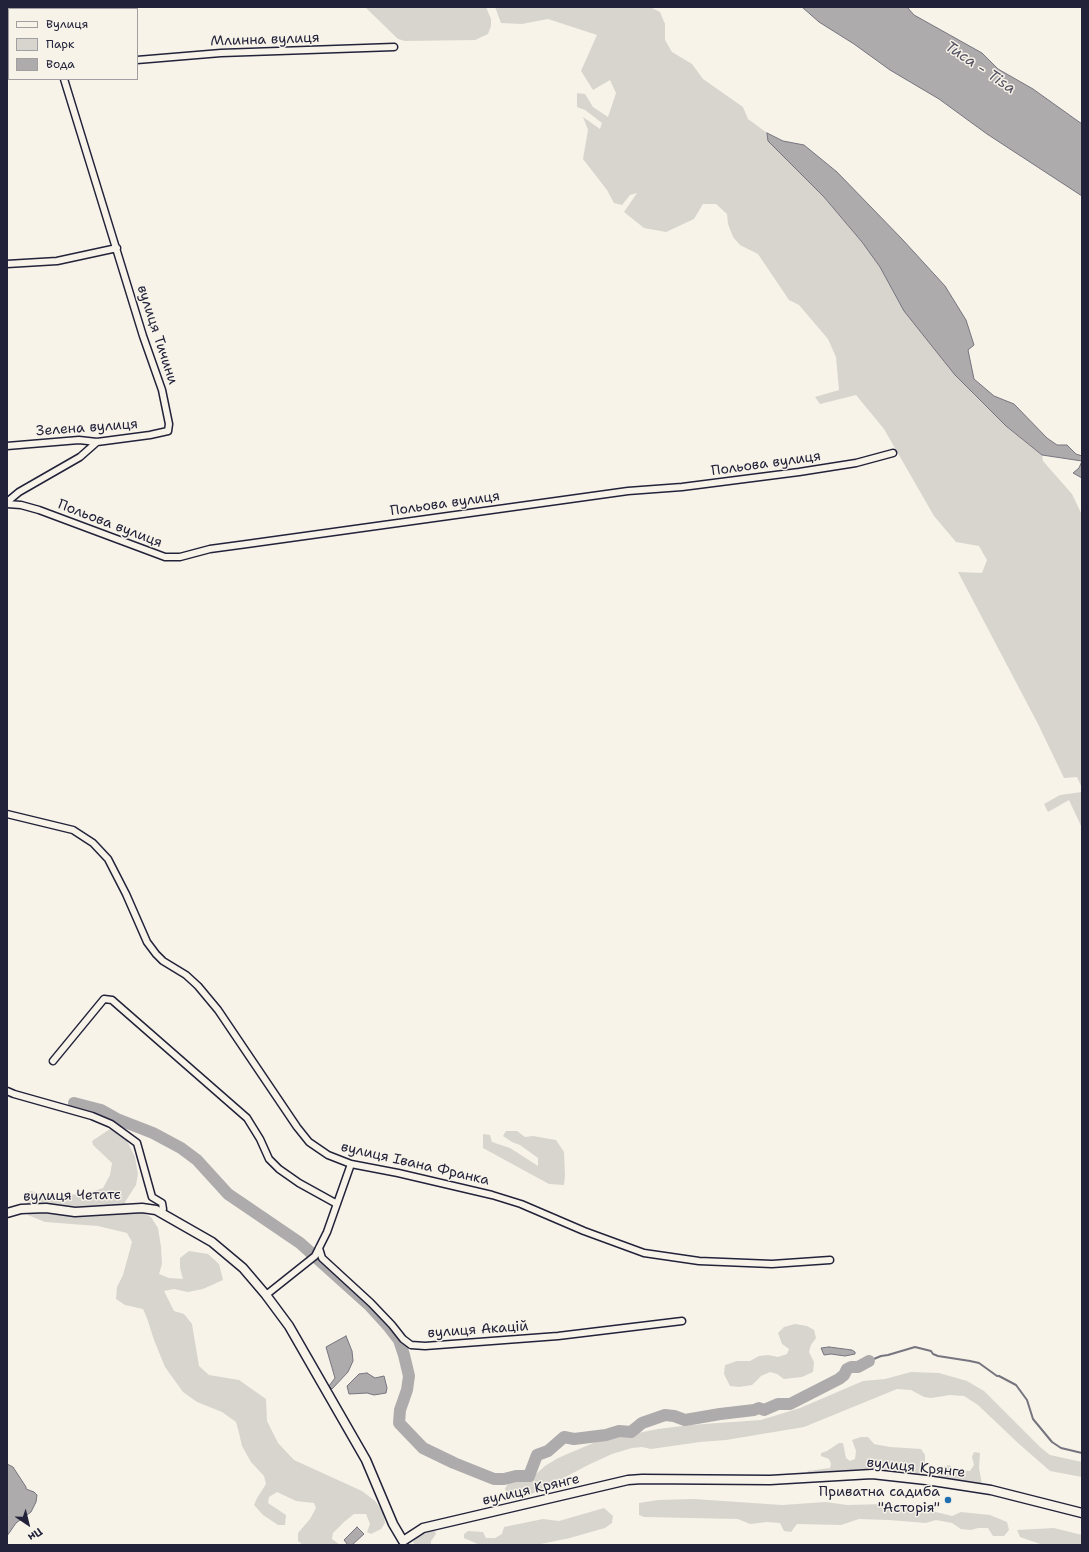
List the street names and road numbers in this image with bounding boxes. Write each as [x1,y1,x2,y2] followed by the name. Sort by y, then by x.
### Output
[210,30,320,50] street label: Млинна вулиця
[133,283,181,387] street label: вулиця Тичини
[35,416,139,440] street label: Зелена вулиця
[710,448,822,480] street label: Польова вулиця
[389,488,501,520] street label: Польова вулиця
[55,496,165,552] street label: Польова вулиця
[339,1139,491,1189] street label: вулиця Івана Франка
[23,1187,121,1205] street label: вулиця Четатє
[427,1318,529,1342] street label: вулиця Акацій
[866,1454,966,1482] street label: вулиця Крянге
[481,1471,581,1509] street label: вулиця Крянге

